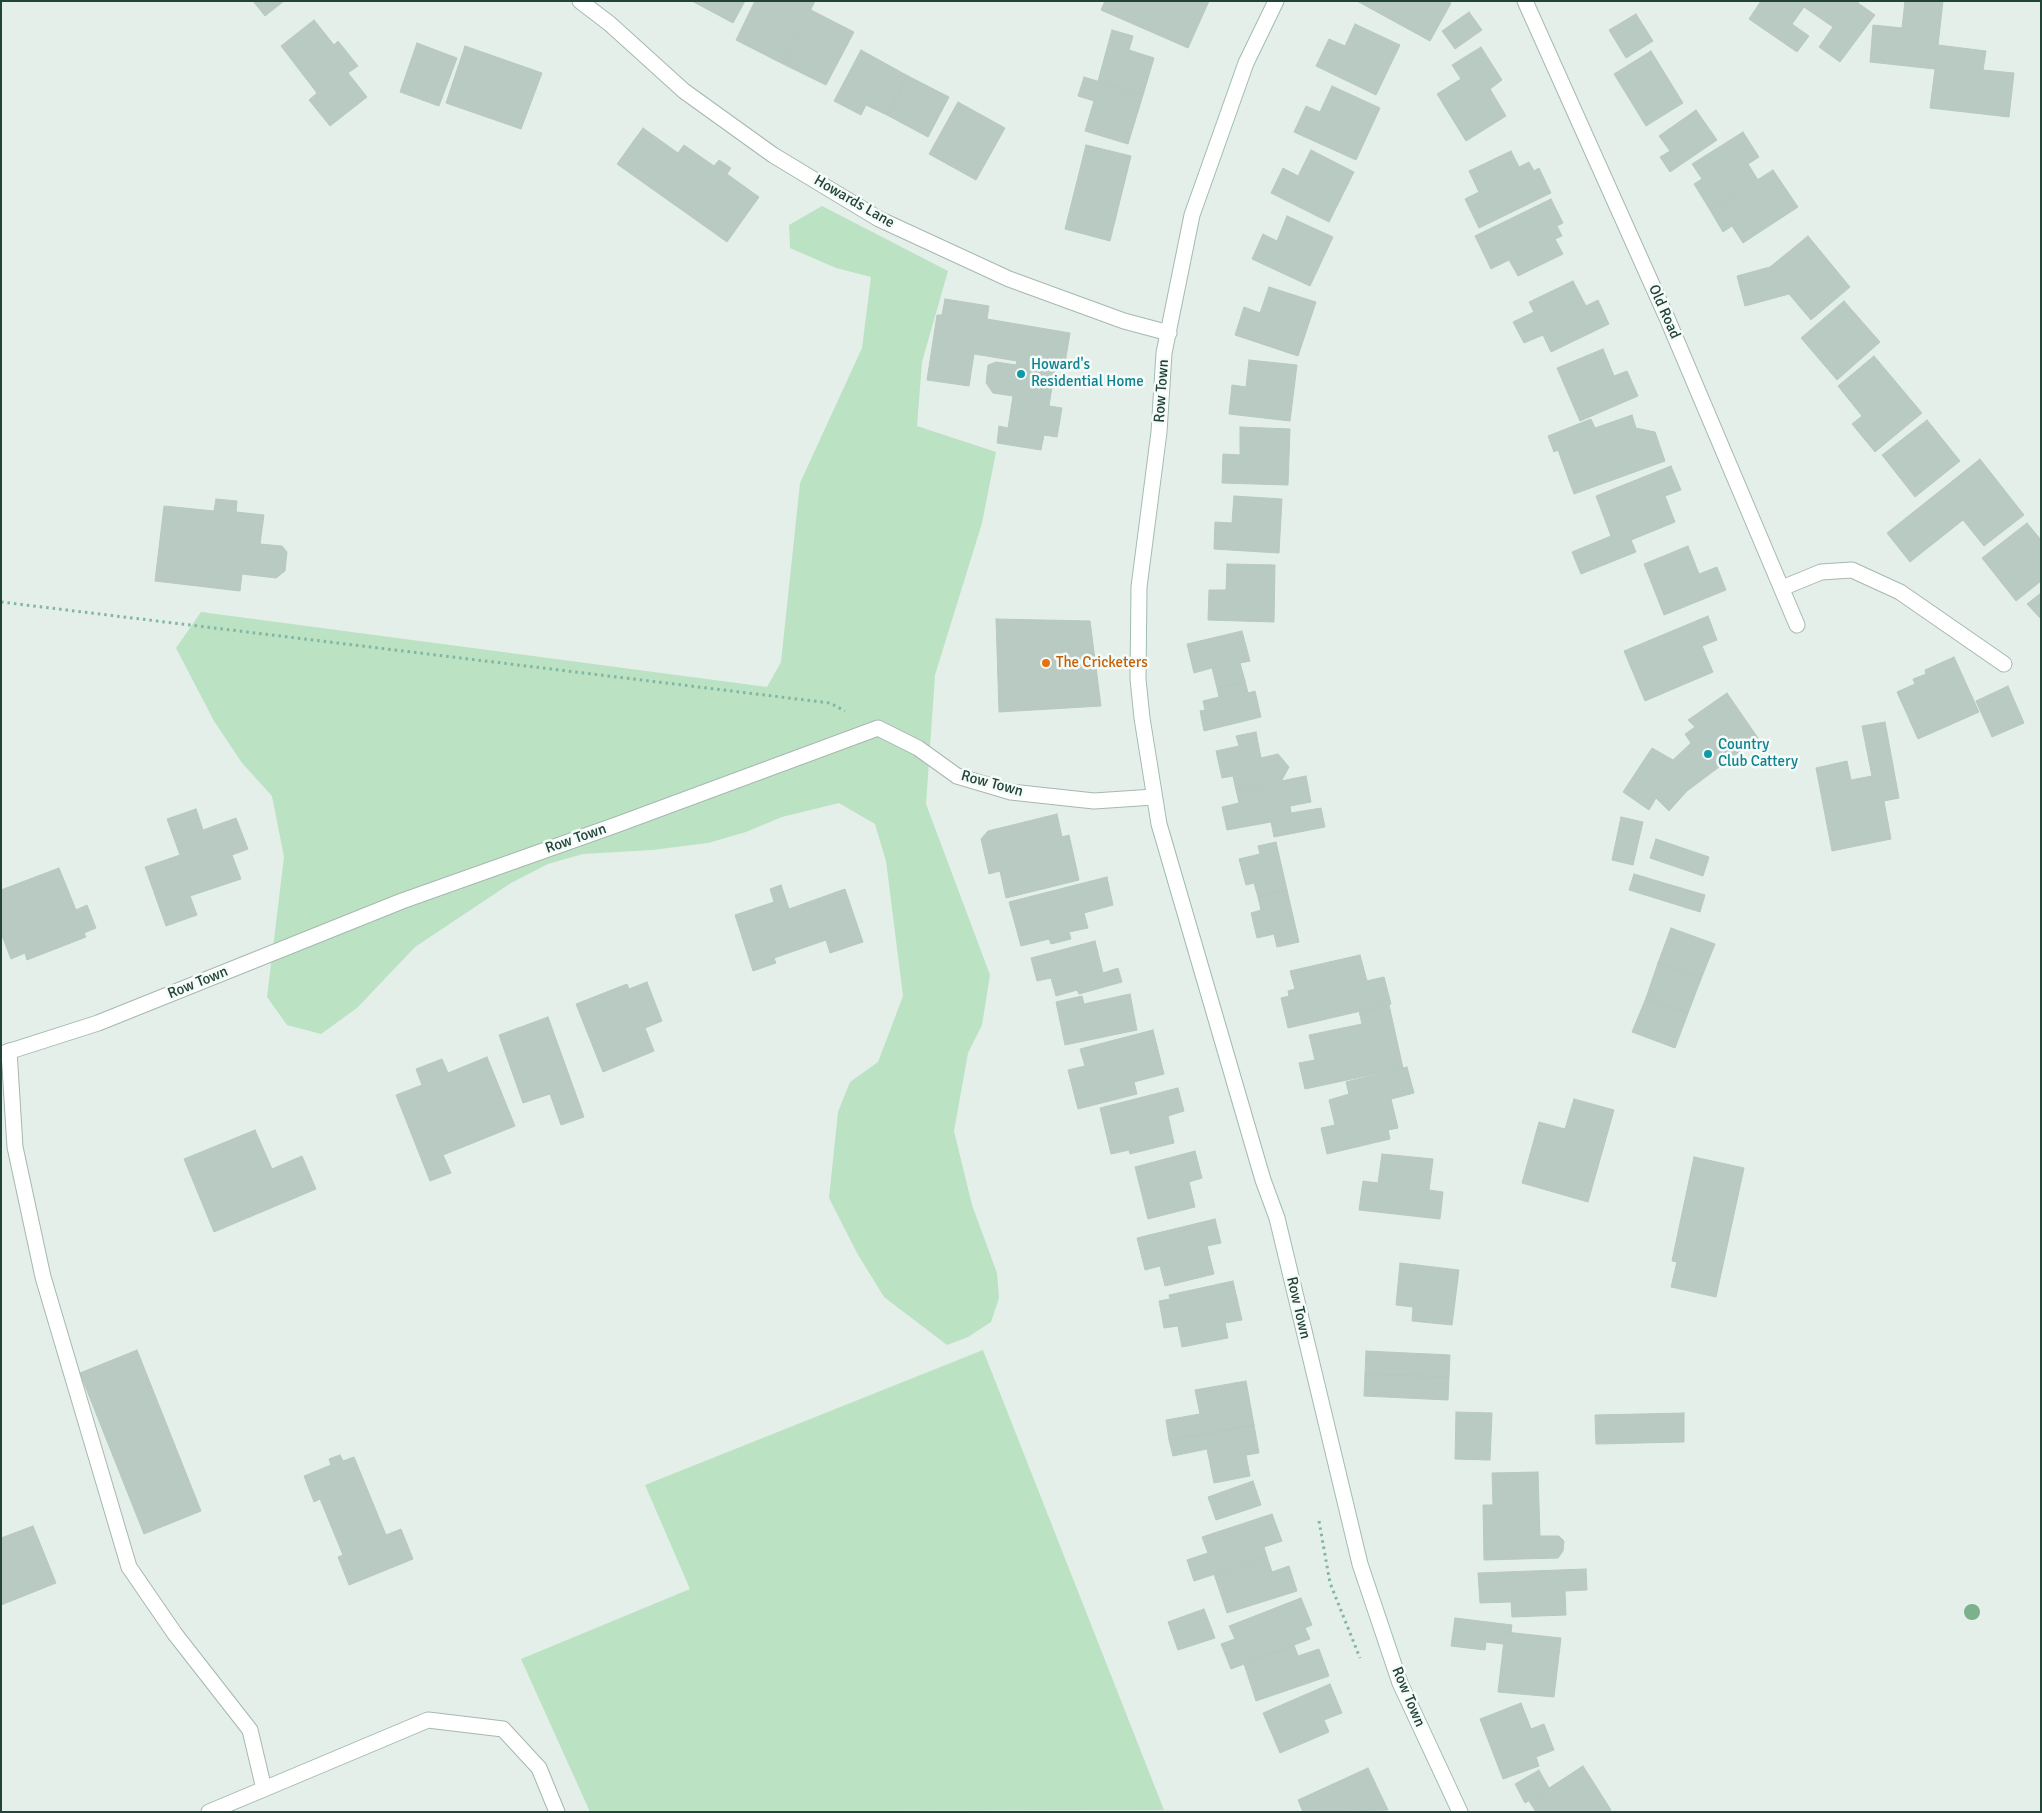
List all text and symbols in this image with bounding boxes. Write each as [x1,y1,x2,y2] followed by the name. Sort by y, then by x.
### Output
[810,172,898,232] street label: Howards Lane
[1644,282,1684,342] street label: Old Road
[1031,356,1144,391] place label: Howard's Residential Home
[1151,359,1173,423] street label: Row Town
[1015,368,1027,380] marker: Howard's Residential Home
[1056,654,1148,672] place label: The Cricketers
[1040,657,1052,669] marker: The Cricketers
[1718,736,1798,771] place label: Country Club Cattery
[1702,748,1714,760] marker: Country Club Cattery
[959,767,1025,801] street label: Row Town
[543,820,609,858] street label: Row Town
[165,963,231,1003] street label: Row Town
[1282,1275,1314,1341] street label: Row Town
[1387,1664,1429,1730] street label: Row Town

